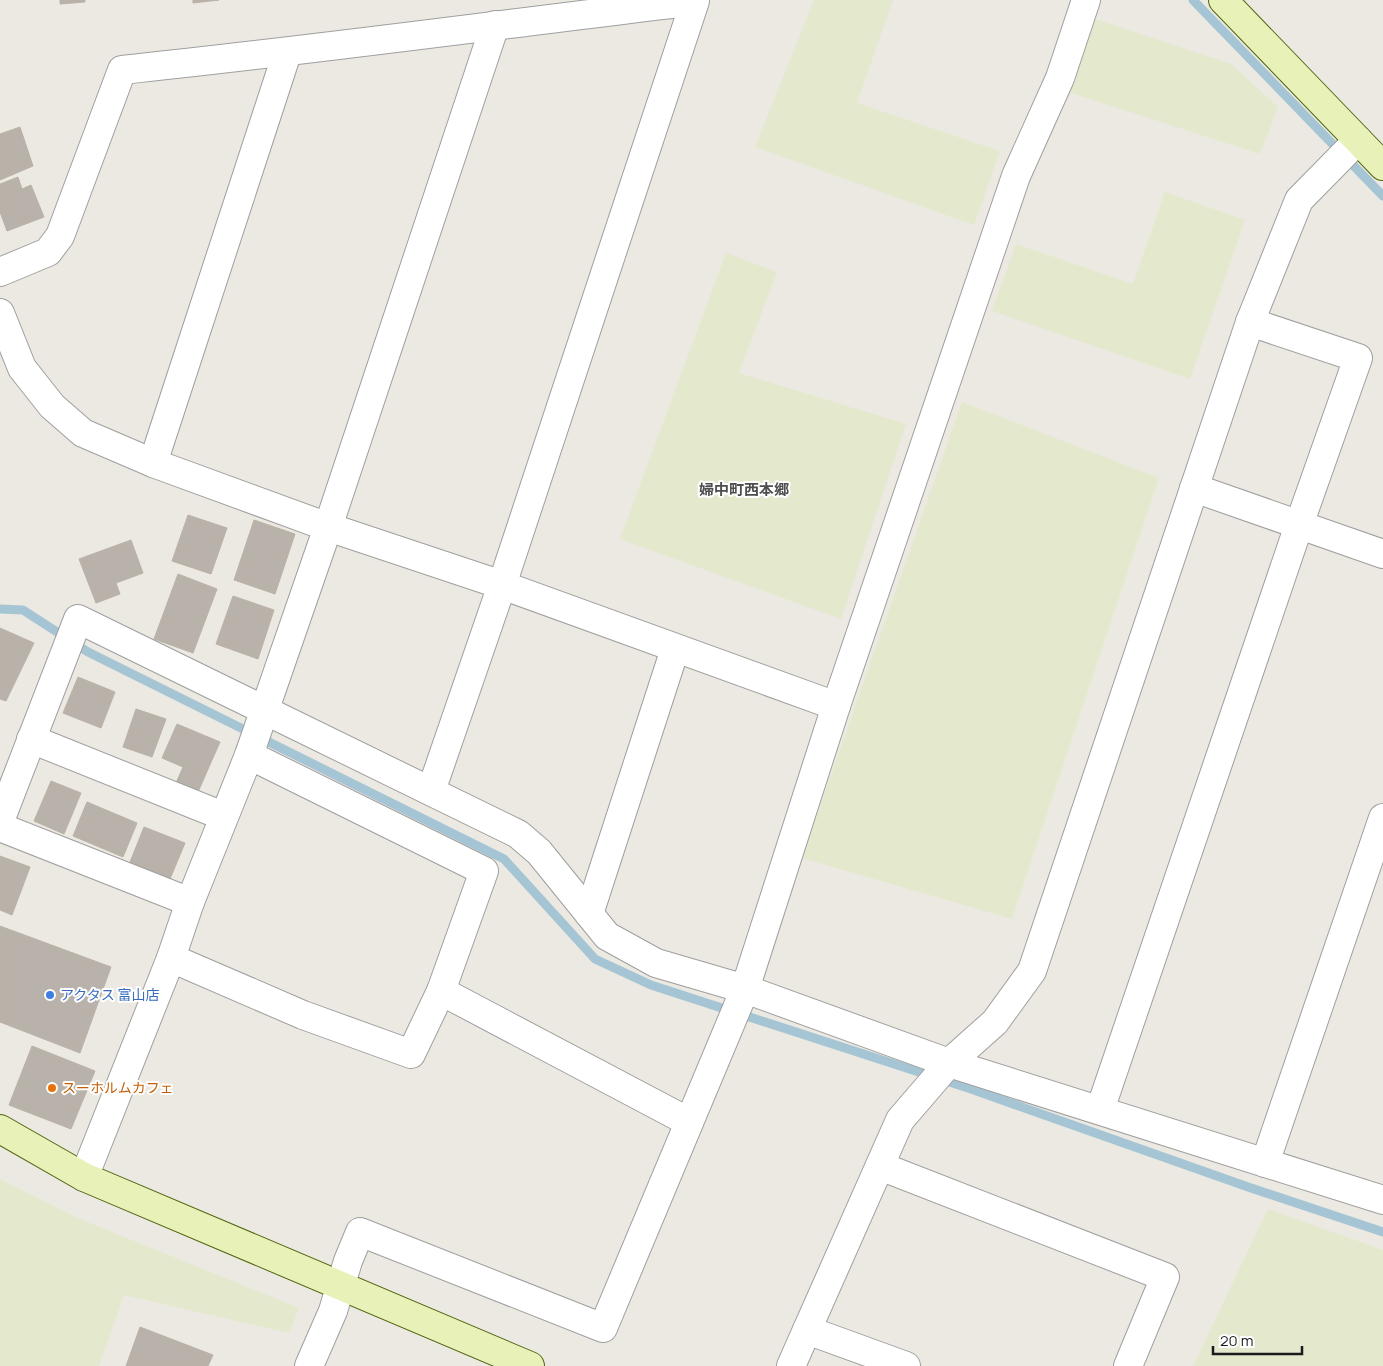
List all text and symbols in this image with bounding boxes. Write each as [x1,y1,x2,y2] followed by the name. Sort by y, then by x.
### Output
[699,479,789,500] district label: 婦中町西本郷
[60,985,160,1004] place label: アクタス 富山店
[44,989,56,1001] marker: アクタス 富山店
[62,1078,174,1097] place label: スーホルムカフェ
[46,1082,58,1094] marker: スーホルムカフェ
[1213,1324,1302,1356] scale bar
[1220,1330,1253,1351] text: 20 m

